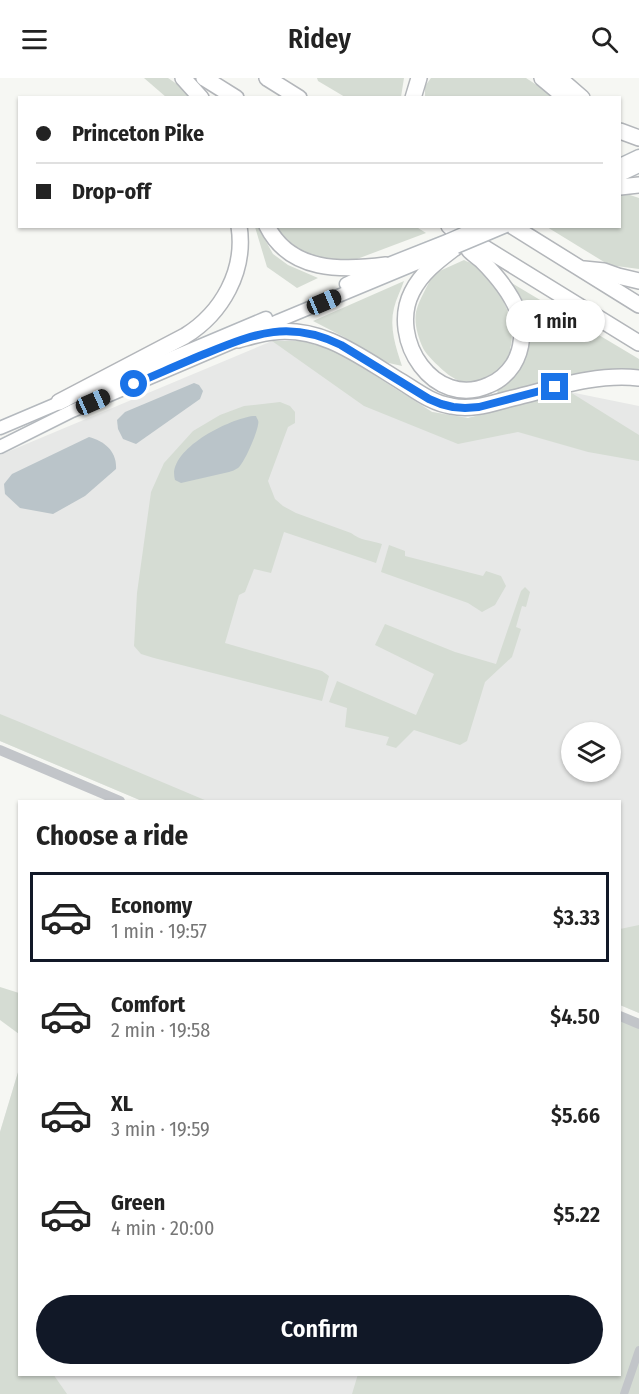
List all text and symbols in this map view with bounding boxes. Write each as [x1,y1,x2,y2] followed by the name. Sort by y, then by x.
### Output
[18,23,51,56] icon: menu
[288,23,351,55] text: Ridey
[588,23,621,56] icon: search
[72,120,204,147] text: Princeton Pike
[72,178,151,205] text: Drop-off
[304,287,344,317] car
[506,300,604,342] callout: 1 min
[534,309,577,333] text: 1 min
[120,370,147,397] route start
[541,373,568,400] route end
[73,386,113,418] car
[561,722,621,782] map controls
[561,722,621,782] button: layers
[36,820,188,852] text: Choose a ride
[39,890,93,944] icon: car
[111,892,192,919] text: Economy
[553,904,600,931] text: $3.33
[111,919,207,943] text: 1 min · 19:57
[39,989,93,1043] icon: car
[111,991,185,1018] text: Comfort
[550,1003,600,1030] text: $4.50
[111,1018,210,1042] text: 2 min · 19:58
[39,1088,93,1142] icon: car
[111,1090,133,1117] text: XL
[551,1102,600,1129] text: $5.66
[111,1117,210,1141] text: 3 min · 19:59
[39,1187,93,1241] icon: car
[111,1189,165,1216] text: Green
[553,1201,600,1228] text: $5.22
[111,1216,214,1240] text: 4 min · 20:00
[36,1295,603,1364] button: Confirm

